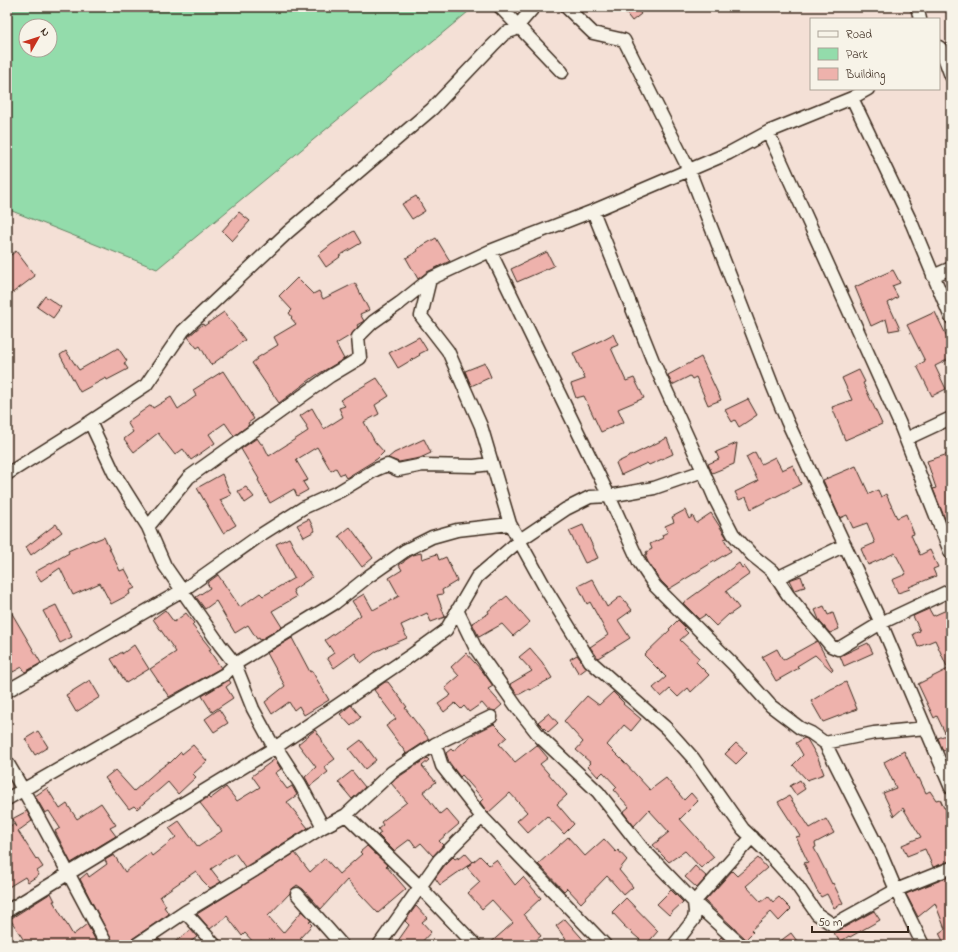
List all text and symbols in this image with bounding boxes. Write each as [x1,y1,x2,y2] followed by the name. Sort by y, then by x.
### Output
[18,18,58,58] north arrow
[810,18,940,90] legend
[36,24,54,40] text: N
[846,26,872,44] text: Road
[846,46,868,64] text: Park
[845,66,885,85] text: Building
[812,908,908,934] scale bar
[818,914,842,932] text: 50 m

